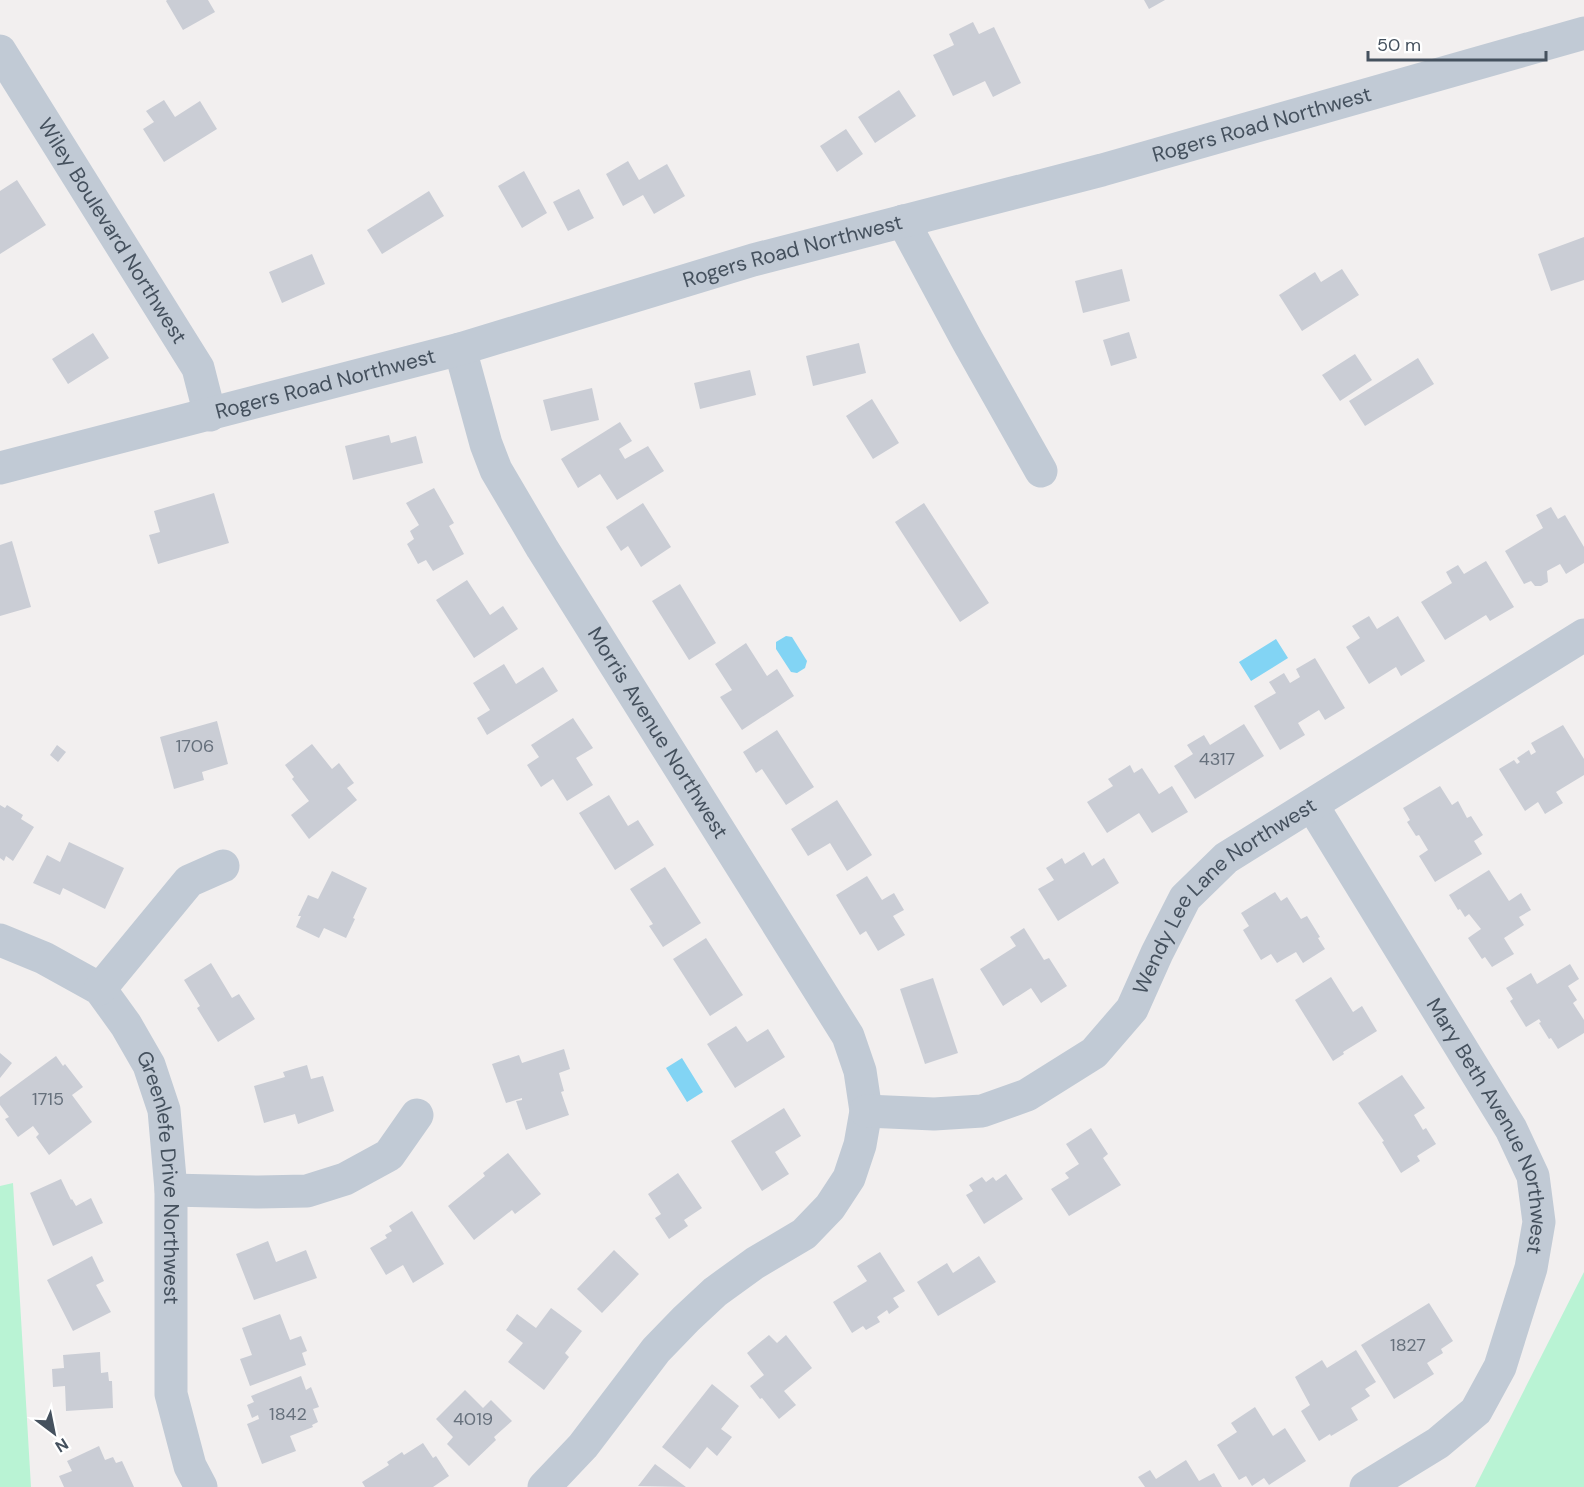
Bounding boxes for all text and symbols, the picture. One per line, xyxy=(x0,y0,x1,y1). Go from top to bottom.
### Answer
scale bar xyxy=(1368,24,1546,62)
text: 50 m xyxy=(1377,33,1421,57)
street label: Rogers Road Northwest xyxy=(1149,80,1375,169)
street label: Wiley Boulevard Northwest xyxy=(31,113,193,349)
street label: Rogers Road Northwest xyxy=(679,208,906,295)
street label: Rogers Road Northwest xyxy=(212,342,438,426)
street label: Morris Avenue Northwest xyxy=(581,622,735,844)
house number: 1706 xyxy=(176,734,214,758)
house number: 4317 xyxy=(1199,747,1235,771)
street label: Wendy Lee Lane Northwest xyxy=(1126,791,1322,999)
street label: Mary Beth Avenue Northwest xyxy=(1420,993,1553,1257)
street label: Greenlefe Drive Northwest xyxy=(130,1046,185,1304)
house number: 1715 xyxy=(32,1087,64,1111)
house number: 1827 xyxy=(1390,1333,1426,1357)
house number: 1842 xyxy=(269,1402,307,1426)
north arrow xyxy=(24,1403,84,1463)
house number: 4019 xyxy=(453,1407,493,1431)
text: N xyxy=(51,1433,72,1457)

